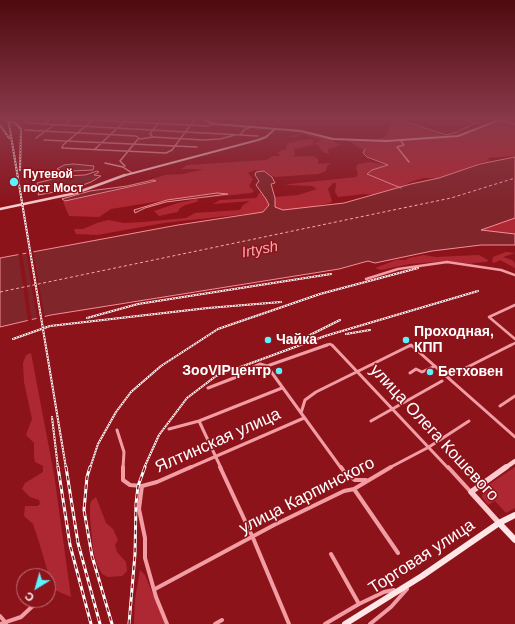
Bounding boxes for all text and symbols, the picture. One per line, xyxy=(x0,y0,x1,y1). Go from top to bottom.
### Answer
place label: Путевой пост Мост xyxy=(23,168,83,196)
marker: Путевой пост Мост xyxy=(8,176,20,188)
water label: Irtysh xyxy=(240,238,280,262)
place label: Проходная, КПП xyxy=(414,324,494,356)
place label: Чайка xyxy=(276,332,317,348)
marker: Чайка xyxy=(263,335,273,345)
marker: Проходная, КПП xyxy=(401,335,411,345)
street label: улица Олега Кошевого xyxy=(365,360,503,506)
place label: ЗооVIPцентр xyxy=(182,363,271,379)
place label: Бетховен xyxy=(438,364,503,380)
marker: ЗооVIPцентр xyxy=(274,366,284,376)
marker: Бетховен xyxy=(425,367,435,377)
street label: Ялтинская улица xyxy=(152,404,284,478)
street label: улица Карпинского xyxy=(236,453,378,539)
street label: Торговая улица xyxy=(365,515,479,599)
north arrow xyxy=(16,568,56,608)
text: С xyxy=(23,590,36,604)

